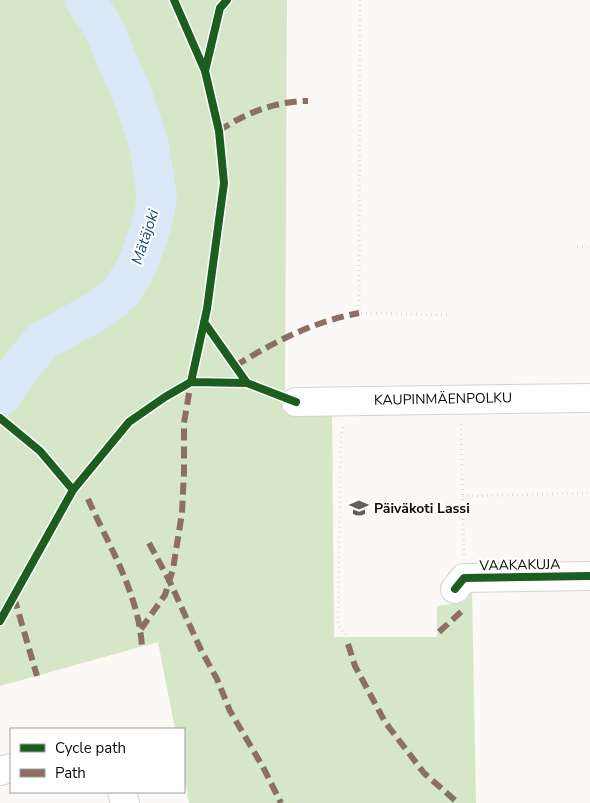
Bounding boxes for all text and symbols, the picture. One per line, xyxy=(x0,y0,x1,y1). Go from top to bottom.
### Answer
water label: Mätäjoki xyxy=(127,206,163,267)
street label: KAUPINMÄENPOLKU xyxy=(374,388,512,410)
school or university icon: Päiväkoti Lassi xyxy=(348,497,370,519)
place label: Päiväkoti Lassi xyxy=(374,499,470,518)
street label: VAAKAKUJA xyxy=(478,555,561,575)
legend xyxy=(10,728,185,793)
text: Cycle path xyxy=(55,738,126,758)
text: Path xyxy=(55,763,86,783)

